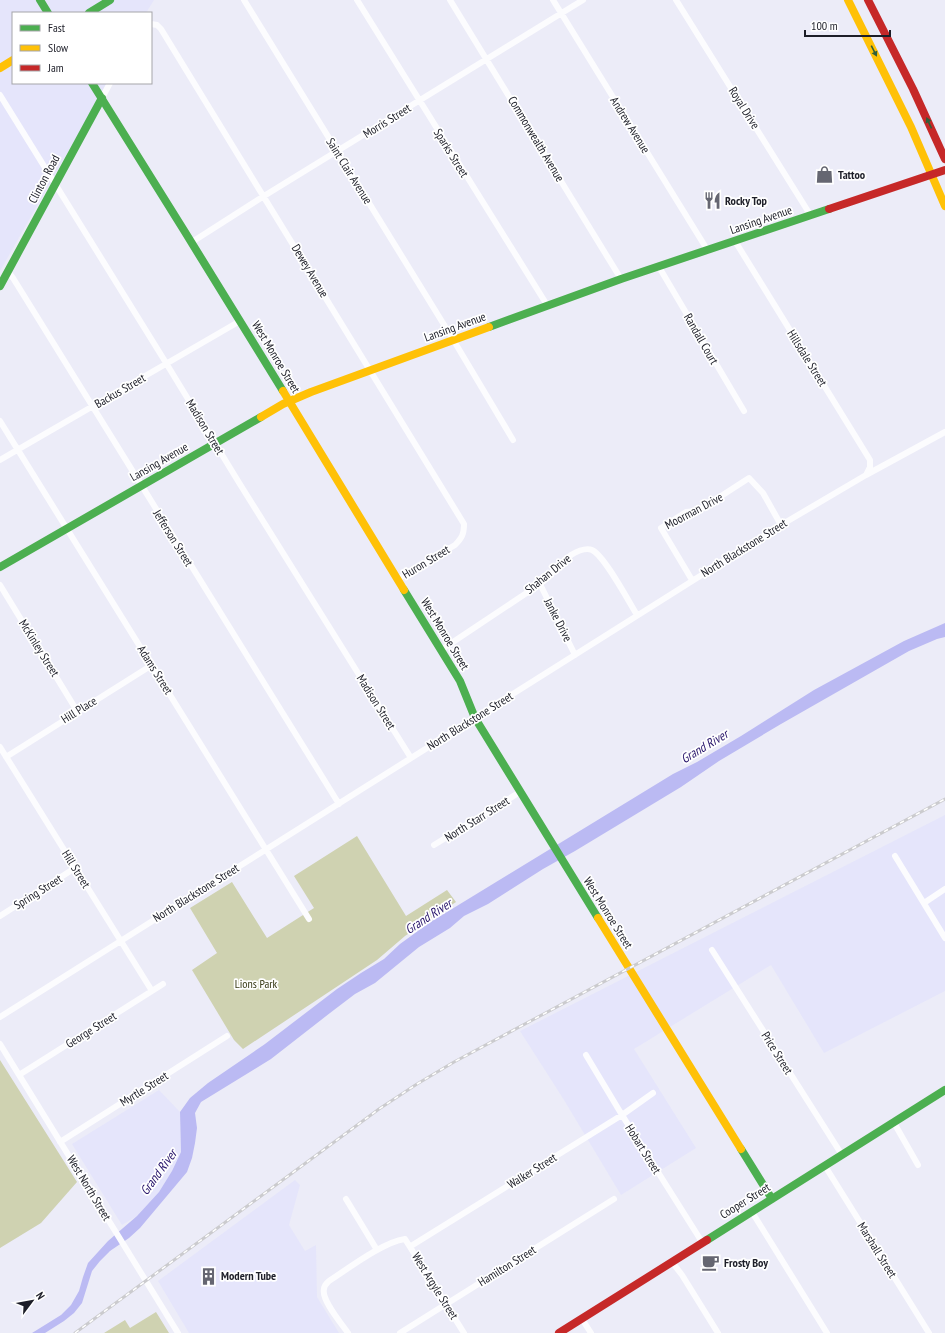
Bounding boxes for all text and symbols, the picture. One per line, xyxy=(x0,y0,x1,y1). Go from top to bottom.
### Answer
legend xyxy=(12,12,152,84)
scale bar xyxy=(805,12,890,38)
text: 100 m xyxy=(811,18,838,33)
text: Fast xyxy=(48,20,66,35)
text: Slow xyxy=(48,40,69,55)
one-way arrow xyxy=(871,45,877,57)
text: Jam xyxy=(47,60,64,75)
street label: Royal Drive xyxy=(726,84,763,132)
street label: Commonwealth Avenue xyxy=(505,93,568,184)
street label: Andrew Avenue xyxy=(607,94,654,156)
street label: Morris Street xyxy=(360,100,414,141)
one-way arrow xyxy=(926,117,932,129)
street label: Sparks Street xyxy=(431,126,473,180)
street label: Saint Clair Avenue xyxy=(323,135,376,207)
street label: Clinton Road xyxy=(25,152,63,206)
shop icon: Tattoo xyxy=(815,165,835,185)
place label: Tattoo xyxy=(838,167,866,182)
restaurant icon: Rocky Top xyxy=(702,191,722,211)
place label: Rocky Top xyxy=(725,193,768,208)
street label: Lansing Avenue xyxy=(728,202,794,237)
street label: Dewey Avenue xyxy=(289,241,332,300)
street label: Lansing Avenue xyxy=(422,308,488,345)
street label: Randall Court xyxy=(681,311,722,368)
street label: West Monroe Street xyxy=(249,318,304,396)
street label: Hillsdale Street xyxy=(784,327,831,389)
street label: Backus Street xyxy=(92,370,148,411)
street label: Madison Street xyxy=(183,396,228,458)
street label: Lansing Avenue xyxy=(127,439,190,484)
street label: Moorman Drive xyxy=(662,489,725,532)
street label: Jefferson Street xyxy=(150,506,197,569)
street label: North Blackstone Street xyxy=(698,515,790,580)
street label: Huron Street xyxy=(399,541,453,582)
street label: Shahan Drive xyxy=(522,550,574,597)
street label: West Monroe Street xyxy=(418,595,473,673)
street label: Janke Drive xyxy=(541,595,576,644)
street label: McKinley Street xyxy=(16,616,63,680)
street label: Adams Street xyxy=(135,642,177,698)
street label: Madison Street xyxy=(354,671,400,733)
street label: North Blackstone Street xyxy=(424,688,516,753)
street label: Hill Place xyxy=(58,693,99,726)
water label: Grand River xyxy=(677,724,733,767)
street label: North Starr Street xyxy=(442,792,512,844)
street label: Hill Street xyxy=(59,847,94,891)
street label: North Blackstone Street xyxy=(150,860,242,925)
street label: Spring Street xyxy=(11,871,65,912)
street label: West Monroe Street xyxy=(580,874,637,952)
water label: Grand River xyxy=(402,894,457,938)
park label: Lions Park xyxy=(235,976,278,991)
street label: George Street xyxy=(63,1008,119,1051)
street label: Price Street xyxy=(759,1029,797,1077)
street label: Myrtle Street xyxy=(117,1067,171,1109)
street label: Hobart Street xyxy=(622,1121,665,1177)
water label: Grand River xyxy=(136,1144,182,1198)
street label: Walker Street xyxy=(504,1149,560,1192)
street label: West North Street xyxy=(64,1152,115,1224)
street label: Cooper Street xyxy=(717,1179,773,1222)
street label: Marshall Street xyxy=(854,1219,901,1281)
street label: Hamilton Street xyxy=(475,1241,539,1289)
street label: West Argyle Street xyxy=(409,1250,462,1323)
cafe icon: Frosty Boy xyxy=(701,1253,721,1273)
place label: Frosty Boy xyxy=(724,1255,768,1270)
building icon: Modern Tube xyxy=(198,1266,218,1286)
place label: Modern Tube xyxy=(221,1268,276,1283)
north arrow xyxy=(12,1281,52,1321)
text: N xyxy=(33,1289,48,1302)

